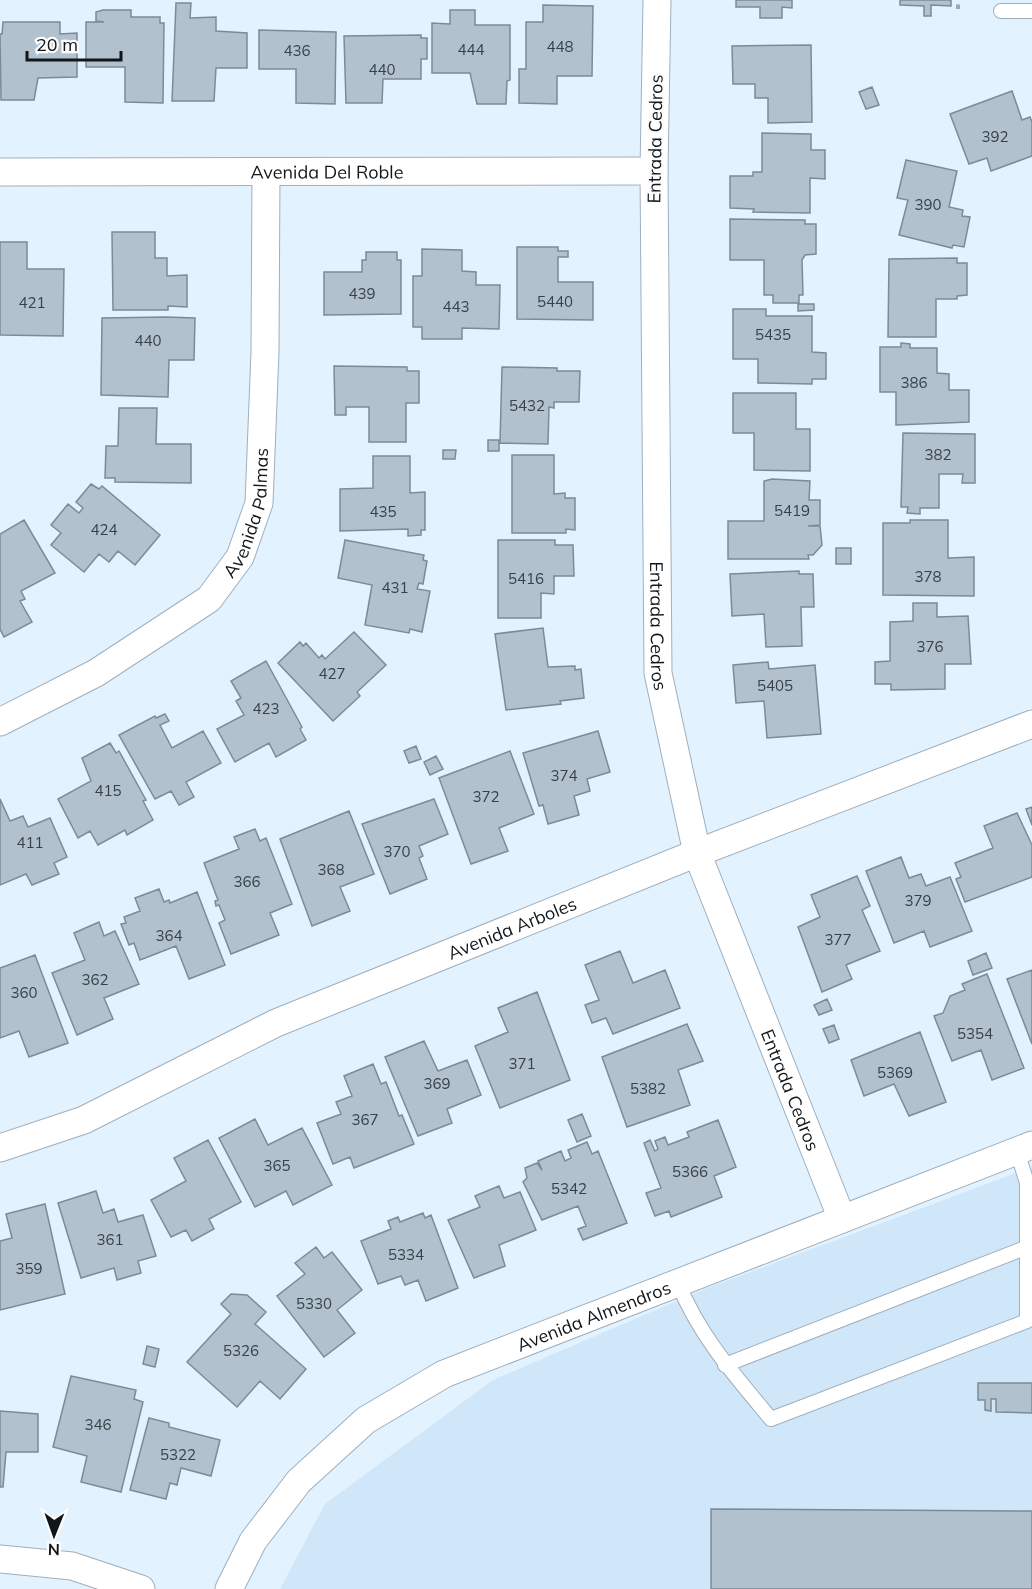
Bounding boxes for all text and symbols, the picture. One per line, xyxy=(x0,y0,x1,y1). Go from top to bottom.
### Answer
scale bar xyxy=(27,24,122,62)
text: 20 m xyxy=(36,33,78,56)
house number: 448 xyxy=(546,37,574,56)
house number: 444 xyxy=(457,40,485,59)
house number: 436 xyxy=(283,41,311,60)
house number: 440 xyxy=(368,60,396,79)
street label: Entrada Cedros xyxy=(642,74,668,204)
house number: 392 xyxy=(981,127,1009,146)
street label: Avenida Del Roble xyxy=(251,160,403,183)
house number: 390 xyxy=(914,195,942,214)
house number: 439 xyxy=(348,284,376,303)
house number: 5440 xyxy=(537,292,573,311)
house number: 421 xyxy=(18,293,46,312)
house number: 443 xyxy=(442,297,470,316)
house number: 5435 xyxy=(755,325,791,344)
house number: 440 xyxy=(134,331,162,350)
house number: 386 xyxy=(900,373,928,392)
house number: 5432 xyxy=(509,396,545,415)
house number: 382 xyxy=(924,445,952,464)
street label: Avenida Palmas xyxy=(217,447,273,582)
house number: 5419 xyxy=(774,501,810,520)
house number: 435 xyxy=(369,502,397,521)
house number: 424 xyxy=(90,520,118,539)
street label: Entrada Cedros xyxy=(646,561,673,693)
house number: 378 xyxy=(914,567,942,586)
house number: 5416 xyxy=(508,569,544,588)
house number: 431 xyxy=(381,578,409,597)
house number: 376 xyxy=(916,637,944,656)
house number: 427 xyxy=(318,664,346,683)
house number: 5405 xyxy=(757,676,793,695)
house number: 423 xyxy=(252,699,280,718)
house number: 374 xyxy=(550,766,578,785)
house number: 415 xyxy=(94,781,122,800)
house number: 372 xyxy=(472,787,500,806)
house number: 411 xyxy=(16,833,44,852)
house number: 370 xyxy=(383,842,411,861)
house number: 368 xyxy=(317,860,345,879)
house number: 366 xyxy=(233,872,261,891)
street label: Avenida Arboles xyxy=(444,891,580,964)
house number: 379 xyxy=(904,891,932,910)
house number: 364 xyxy=(155,926,183,945)
house number: 377 xyxy=(824,930,852,949)
house number: 362 xyxy=(81,970,109,989)
house number: 360 xyxy=(10,983,38,1002)
house number: 5354 xyxy=(957,1024,993,1043)
street label: Entrada Cedros xyxy=(756,1026,825,1154)
house number: 371 xyxy=(508,1054,536,1073)
house number: 5369 xyxy=(877,1063,913,1082)
house number: 369 xyxy=(423,1074,451,1093)
house number: 5382 xyxy=(630,1079,666,1098)
house number: 367 xyxy=(351,1110,379,1129)
house number: 365 xyxy=(263,1156,291,1175)
house number: 5366 xyxy=(672,1162,708,1181)
house number: 5342 xyxy=(551,1179,587,1198)
house number: 361 xyxy=(96,1230,124,1249)
house number: 5334 xyxy=(388,1245,424,1264)
house number: 359 xyxy=(15,1259,43,1278)
street label: Avenida Almendros xyxy=(513,1275,674,1356)
house number: 5330 xyxy=(296,1294,332,1313)
house number: 5326 xyxy=(223,1341,259,1360)
house number: 346 xyxy=(84,1415,112,1434)
house number: 5322 xyxy=(160,1445,196,1464)
north arrow xyxy=(24,1505,84,1565)
text: N xyxy=(48,1540,60,1560)

